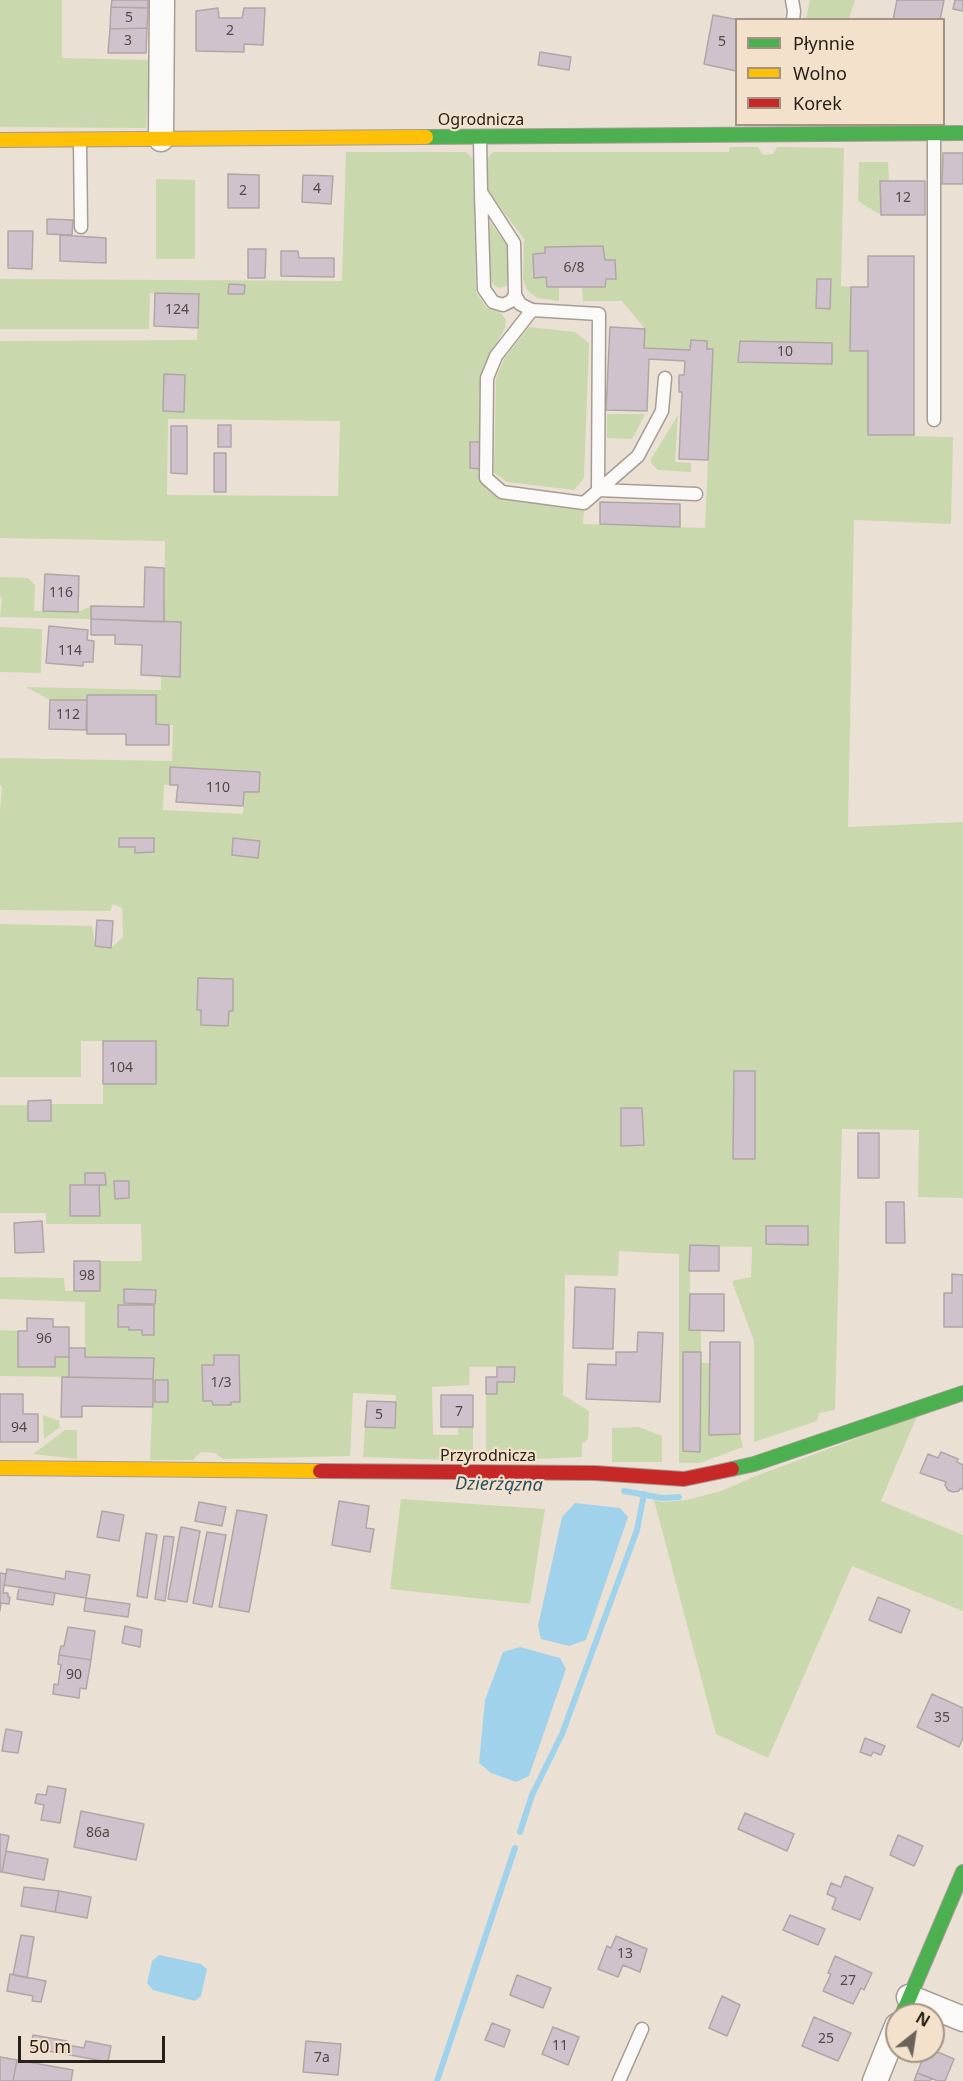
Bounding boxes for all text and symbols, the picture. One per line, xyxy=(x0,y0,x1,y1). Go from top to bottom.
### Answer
house number: 5 xyxy=(125,10,133,26)
legend xyxy=(735,18,945,126)
house number: 2 xyxy=(226,23,234,39)
text: Płynnie xyxy=(793,31,855,55)
house number: 3 xyxy=(124,33,132,49)
house number: 5 xyxy=(718,34,726,50)
text: Wolno xyxy=(793,61,847,85)
text: Korek xyxy=(793,91,842,115)
street label: Ogrodnicza xyxy=(438,110,524,130)
house number: 4 xyxy=(313,181,321,197)
house number: 2 xyxy=(239,183,247,199)
house number: 12 xyxy=(895,190,911,206)
house number: 6/8 xyxy=(563,260,585,276)
house number: 124 xyxy=(165,302,189,318)
house number: 10 xyxy=(777,344,793,360)
house number: 116 xyxy=(49,585,73,601)
house number: 114 xyxy=(58,643,82,659)
house number: 112 xyxy=(56,707,80,723)
house number: 110 xyxy=(206,780,230,796)
house number: 104 xyxy=(109,1060,133,1076)
house number: 98 xyxy=(79,1268,95,1284)
house number: 96 xyxy=(36,1331,52,1347)
house number: 1/3 xyxy=(210,1375,232,1391)
house number: 7 xyxy=(455,1404,463,1420)
house number: 5 xyxy=(375,1407,383,1423)
house number: 94 xyxy=(11,1420,27,1436)
street label: Przyrodnicza xyxy=(440,1446,536,1466)
water label: Dzierżązna xyxy=(455,1473,543,1497)
house number: 90 xyxy=(66,1667,82,1683)
house number: 35 xyxy=(934,1710,950,1726)
house number: 86a xyxy=(86,1825,110,1841)
house number: 13 xyxy=(617,1946,633,1962)
house number: 27 xyxy=(840,1973,856,1989)
north arrow xyxy=(885,2003,945,2063)
text: N xyxy=(912,2006,934,2032)
scale bar xyxy=(21,2024,168,2062)
house number: 25 xyxy=(818,2031,834,2047)
text: 50 m xyxy=(29,2034,71,2058)
house number: 11 xyxy=(552,2038,568,2054)
house number: 7a xyxy=(314,2050,330,2066)

